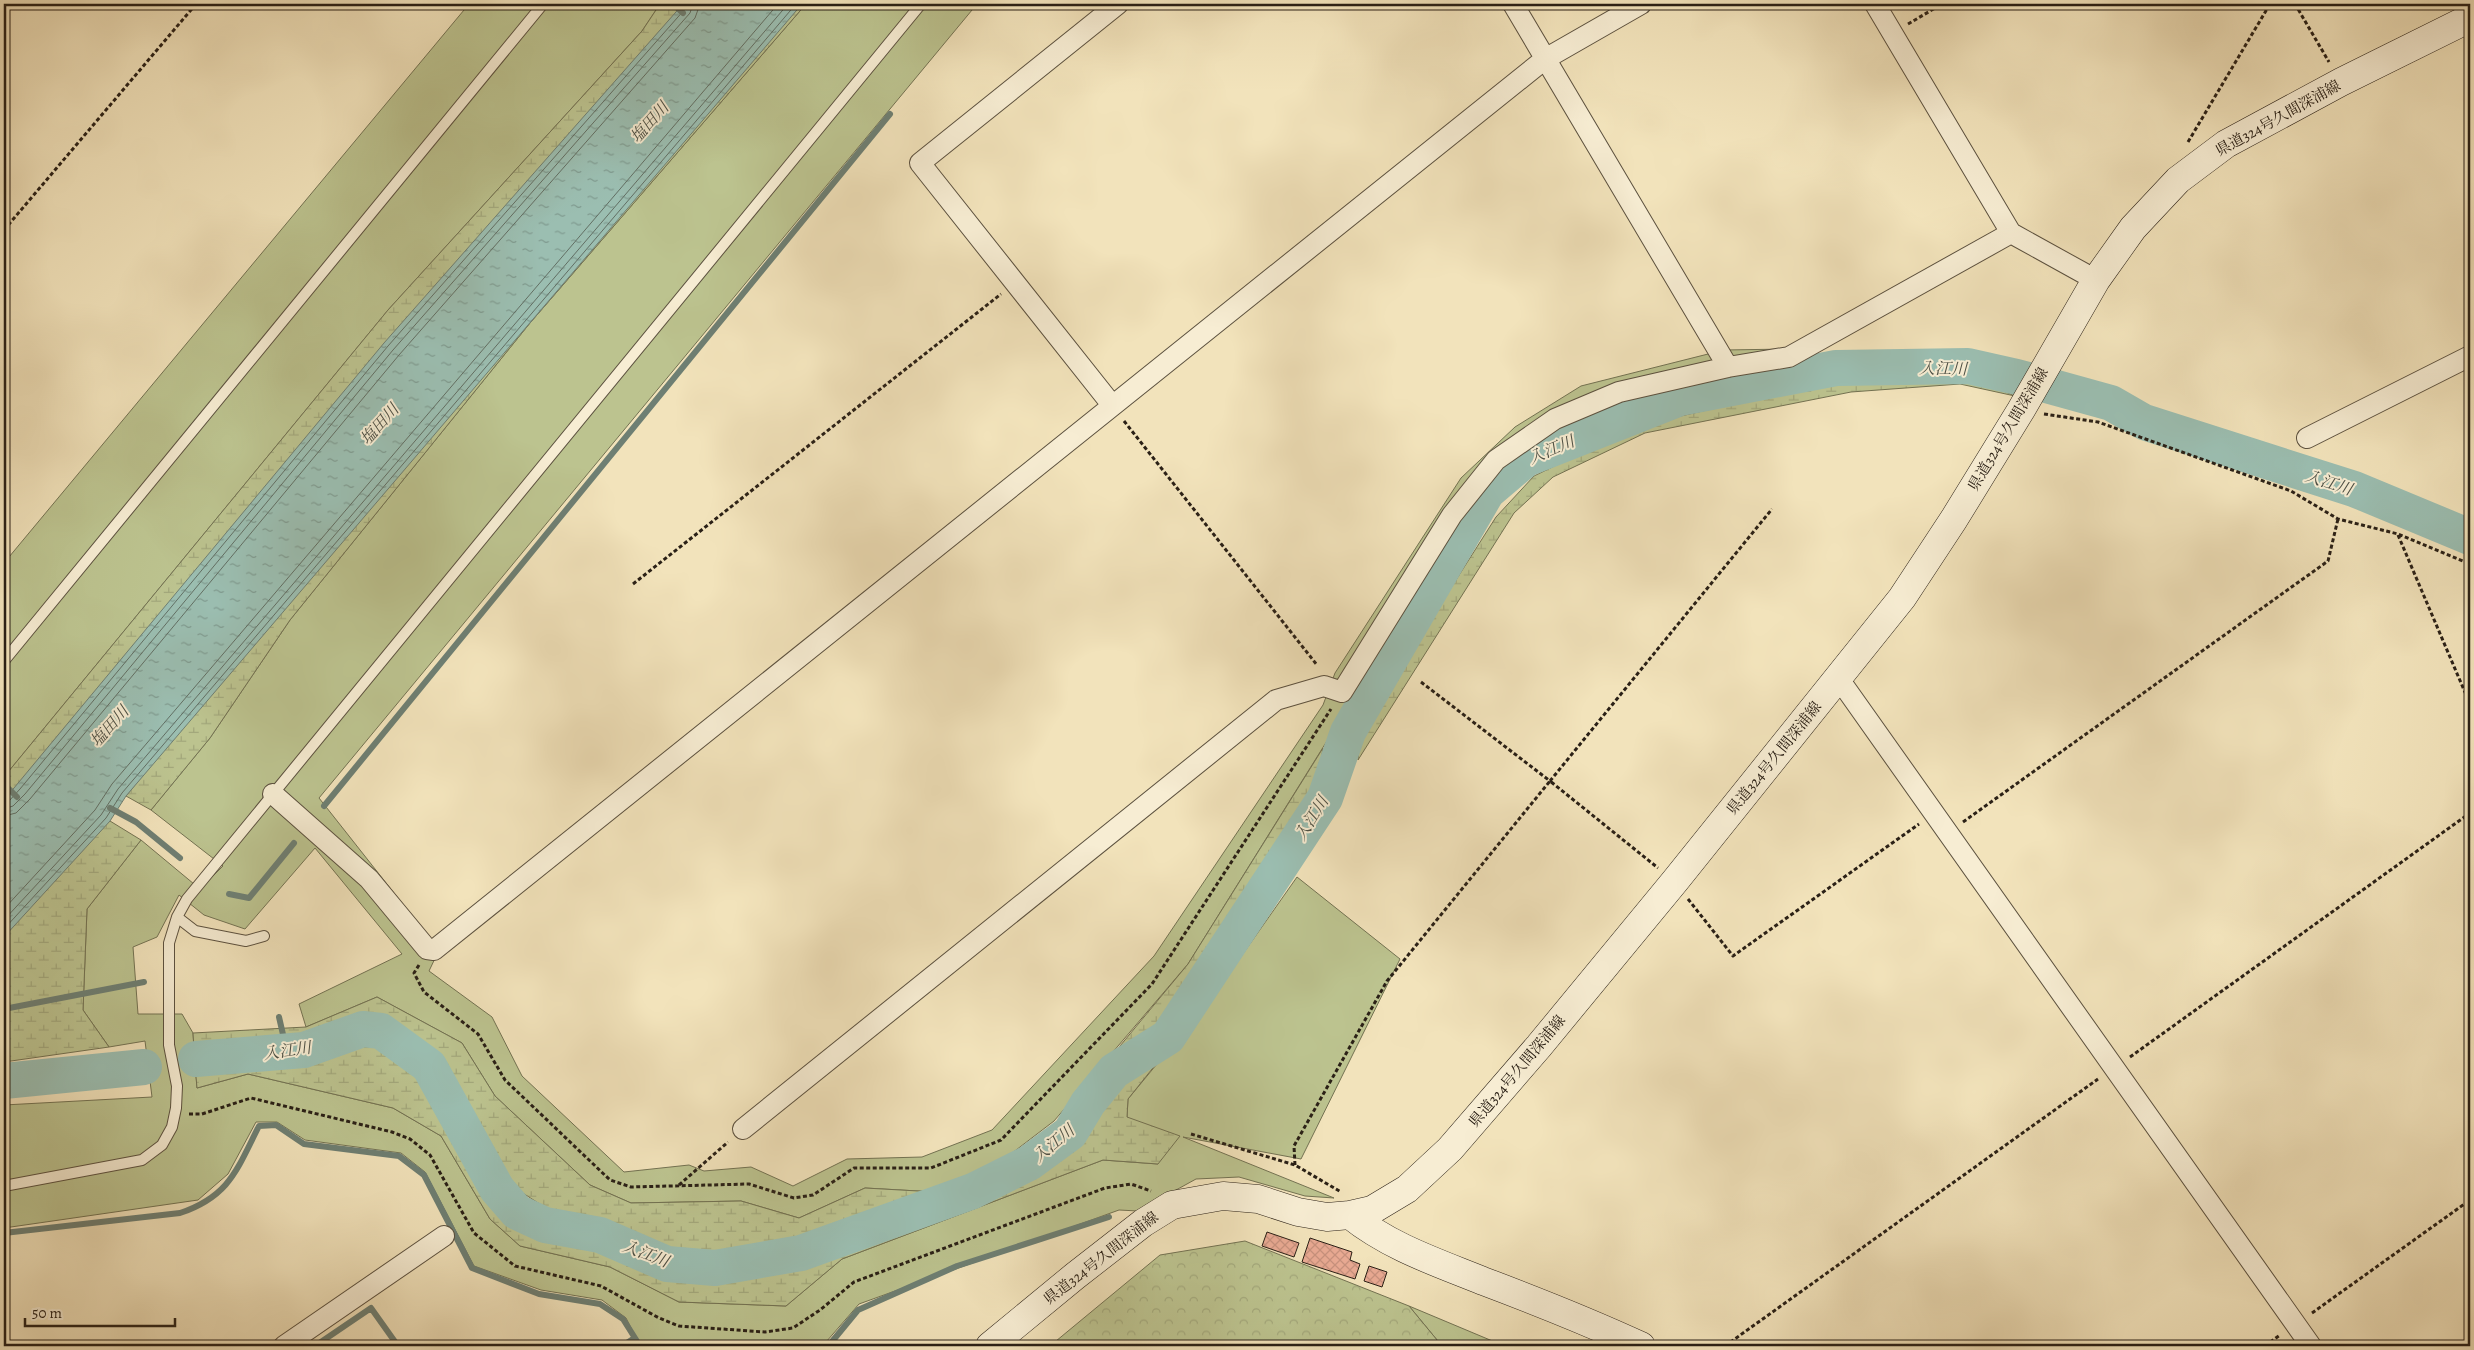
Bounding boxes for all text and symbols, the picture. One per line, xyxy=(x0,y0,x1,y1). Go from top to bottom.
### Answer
street label: 県道324号久間深浦線 xyxy=(2212,75,2344,161)
water label: 塩田川 xyxy=(626,96,675,148)
water label: 入江川 xyxy=(1919,358,1969,380)
street label: 県道324号久間深浦線 xyxy=(1963,364,2053,494)
water label: 塩田川 xyxy=(356,398,405,450)
water label: 入江川 xyxy=(1525,430,1580,469)
water label: 入江川 xyxy=(2302,465,2357,501)
street label: 県道324号久間深浦線 xyxy=(1722,697,1826,819)
water label: 塩田川 xyxy=(86,700,135,752)
water label: 入江川 xyxy=(1290,791,1335,845)
street label: 県道324号久間深浦線 xyxy=(1464,1011,1570,1131)
water label: 入江川 xyxy=(262,1036,314,1065)
water label: 入江川 xyxy=(1028,1119,1081,1168)
street label: 県道324号久間深浦線 xyxy=(1040,1207,1162,1309)
water label: 入江川 xyxy=(619,1235,674,1274)
scale bar xyxy=(25,1295,175,1327)
text: 50 m xyxy=(32,1303,62,1323)

